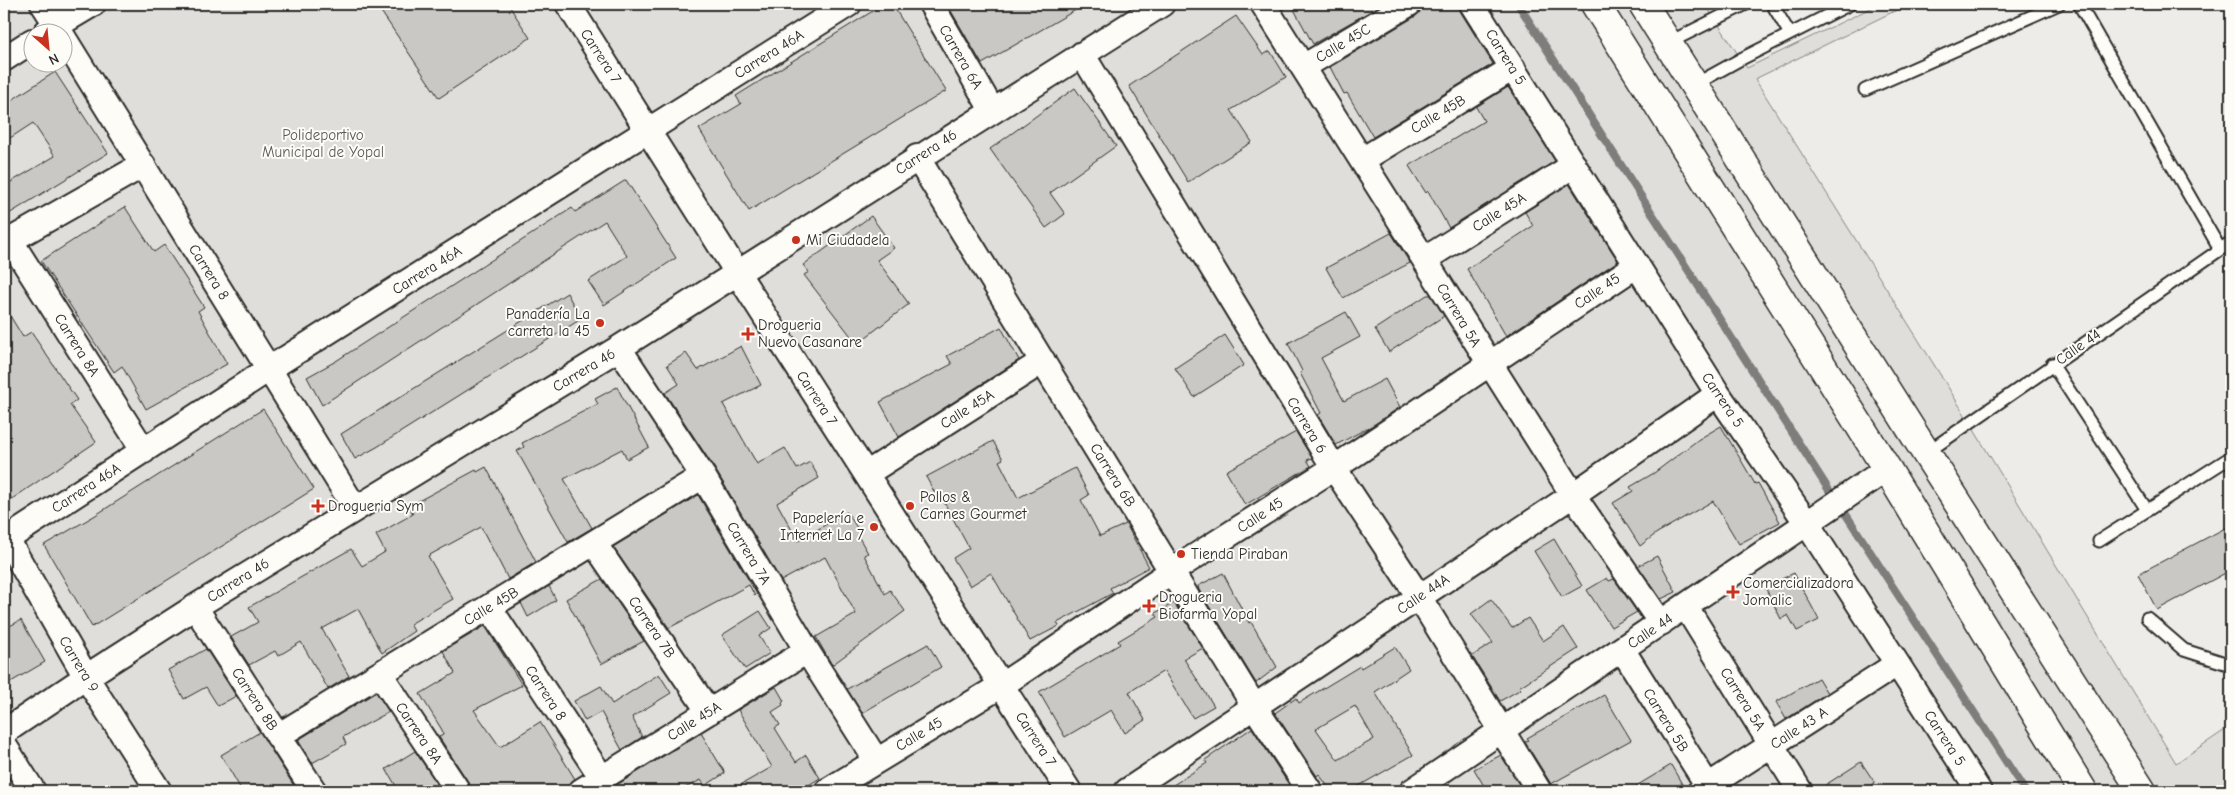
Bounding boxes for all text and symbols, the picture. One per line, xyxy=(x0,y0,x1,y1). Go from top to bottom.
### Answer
street label: Calle 45C xyxy=(1312,20,1374,66)
north arrow xyxy=(22,22,72,72)
street label: Carrera 6A xyxy=(935,22,987,93)
street label: Carrera 7 xyxy=(577,25,625,87)
street label: Carrera 46A xyxy=(731,25,807,82)
street label: Carrera 5 xyxy=(1482,26,1530,88)
text: N xyxy=(46,49,62,69)
street label: Calle 45B xyxy=(1407,91,1469,137)
street label: Carrera 46 xyxy=(892,125,960,179)
park label: Polideportivo Municipal de Yopal xyxy=(262,126,384,161)
street label: Calle 45A xyxy=(1469,188,1530,236)
place label: Mi Ciudadela xyxy=(806,231,889,249)
marker: Mi Ciudadela xyxy=(790,234,802,246)
street label: Carrera 8 xyxy=(185,241,233,303)
street label: Carrera 46A xyxy=(389,241,465,298)
street label: Calle 45 xyxy=(1571,269,1623,313)
street label: Carrera 5A xyxy=(1433,280,1485,350)
place label: Panadería La carreta la 45 xyxy=(506,305,590,340)
street label: Carrera 8A xyxy=(51,310,104,380)
place label: Drogueria Nuevo Casanare xyxy=(758,316,863,351)
marker: Panadería La carreta la 45 xyxy=(594,317,606,329)
street label: Calle 44 xyxy=(2052,325,2104,369)
marker: Drogueria Nuevo Casanare xyxy=(742,328,754,340)
street label: Carrera 46 xyxy=(549,344,619,396)
street label: Carrera 7 xyxy=(793,367,841,429)
street label: Carrera 5 xyxy=(1698,369,1748,431)
street label: Calle 45A xyxy=(937,385,998,433)
street label: Carrera 6 xyxy=(1283,394,1331,456)
street label: Carrera 6B xyxy=(1086,440,1140,510)
street label: Carrera 46A xyxy=(48,459,124,517)
place label: Pollos & Carnes Gourmet xyxy=(920,488,1027,523)
street label: Calle 45 xyxy=(1234,493,1286,537)
place label: Drogueria Sym xyxy=(328,497,424,515)
marker: Drogueria Sym xyxy=(312,500,324,512)
marker: Pollos & Carnes Gourmet xyxy=(904,500,916,512)
place label: Papelería e Internet La 7 xyxy=(780,509,864,544)
street label: Carrera 7A xyxy=(723,518,775,588)
marker: Papelería e Internet La 7 xyxy=(868,521,880,533)
place label: Tienda Piraban xyxy=(1191,545,1288,563)
marker: Tienda Piraban xyxy=(1175,548,1187,560)
street label: Carrera 46 xyxy=(204,554,272,606)
street label: Calle 44A xyxy=(1393,570,1453,618)
place label: Comercializadora Jomalic xyxy=(1743,574,1854,609)
street label: Calle 45B xyxy=(460,583,522,629)
marker: Comercializadora Jomalic xyxy=(1727,586,1739,598)
place label: Drogueria Biofarma Yopal xyxy=(1159,588,1257,623)
street label: Carrera 7B xyxy=(625,593,679,661)
marker: Drogueria Biofarma Yopal xyxy=(1143,600,1155,612)
street label: Calle 44 xyxy=(1624,609,1676,653)
street label: Carrera 9 xyxy=(55,633,103,695)
street label: Carrera 8 xyxy=(522,662,570,724)
street label: Carrera 8B xyxy=(228,664,282,734)
street label: Carrera 5A xyxy=(1716,664,1770,734)
street label: Carrera 5B xyxy=(1639,685,1693,755)
street label: Calle 45A xyxy=(664,697,725,745)
street label: Carrera 8A xyxy=(392,699,446,768)
street label: Calle 43 A xyxy=(1767,703,1831,753)
street label: Carrera 5 xyxy=(1920,707,1970,769)
street label: Carrera 7 xyxy=(1012,708,1060,770)
street label: Calle 45 xyxy=(892,713,946,755)

